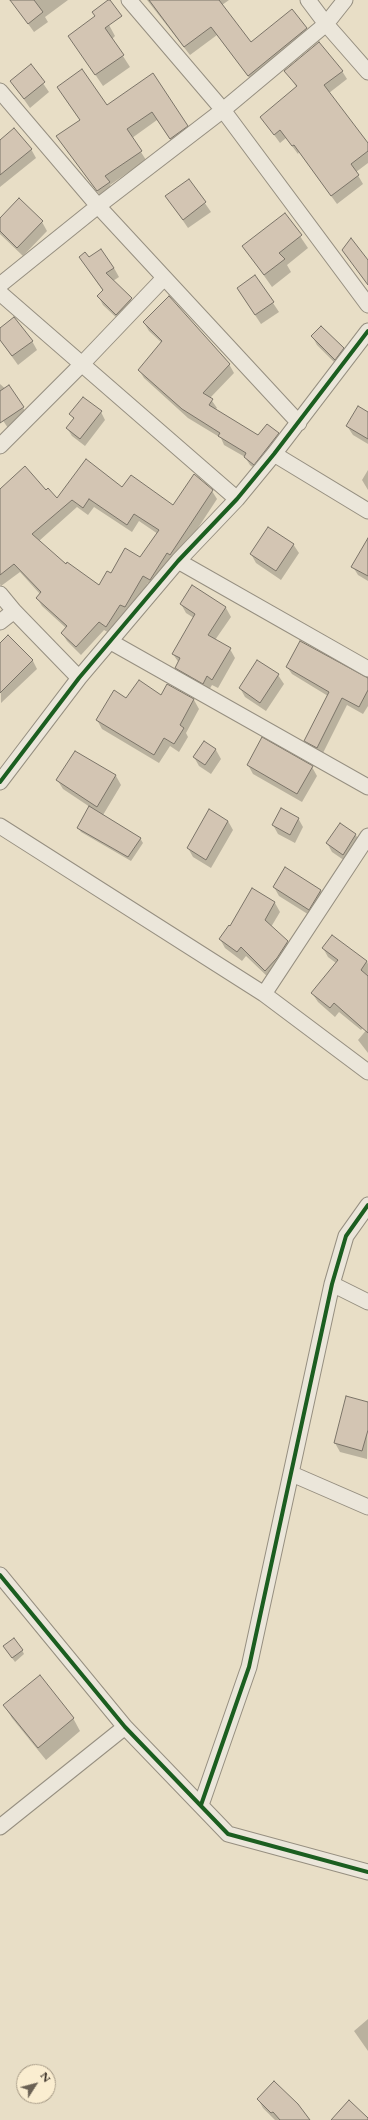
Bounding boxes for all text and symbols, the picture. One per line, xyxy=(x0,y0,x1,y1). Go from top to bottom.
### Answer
north arrow xyxy=(16,2064,56,2104)
text: N xyxy=(36,2069,54,2086)

